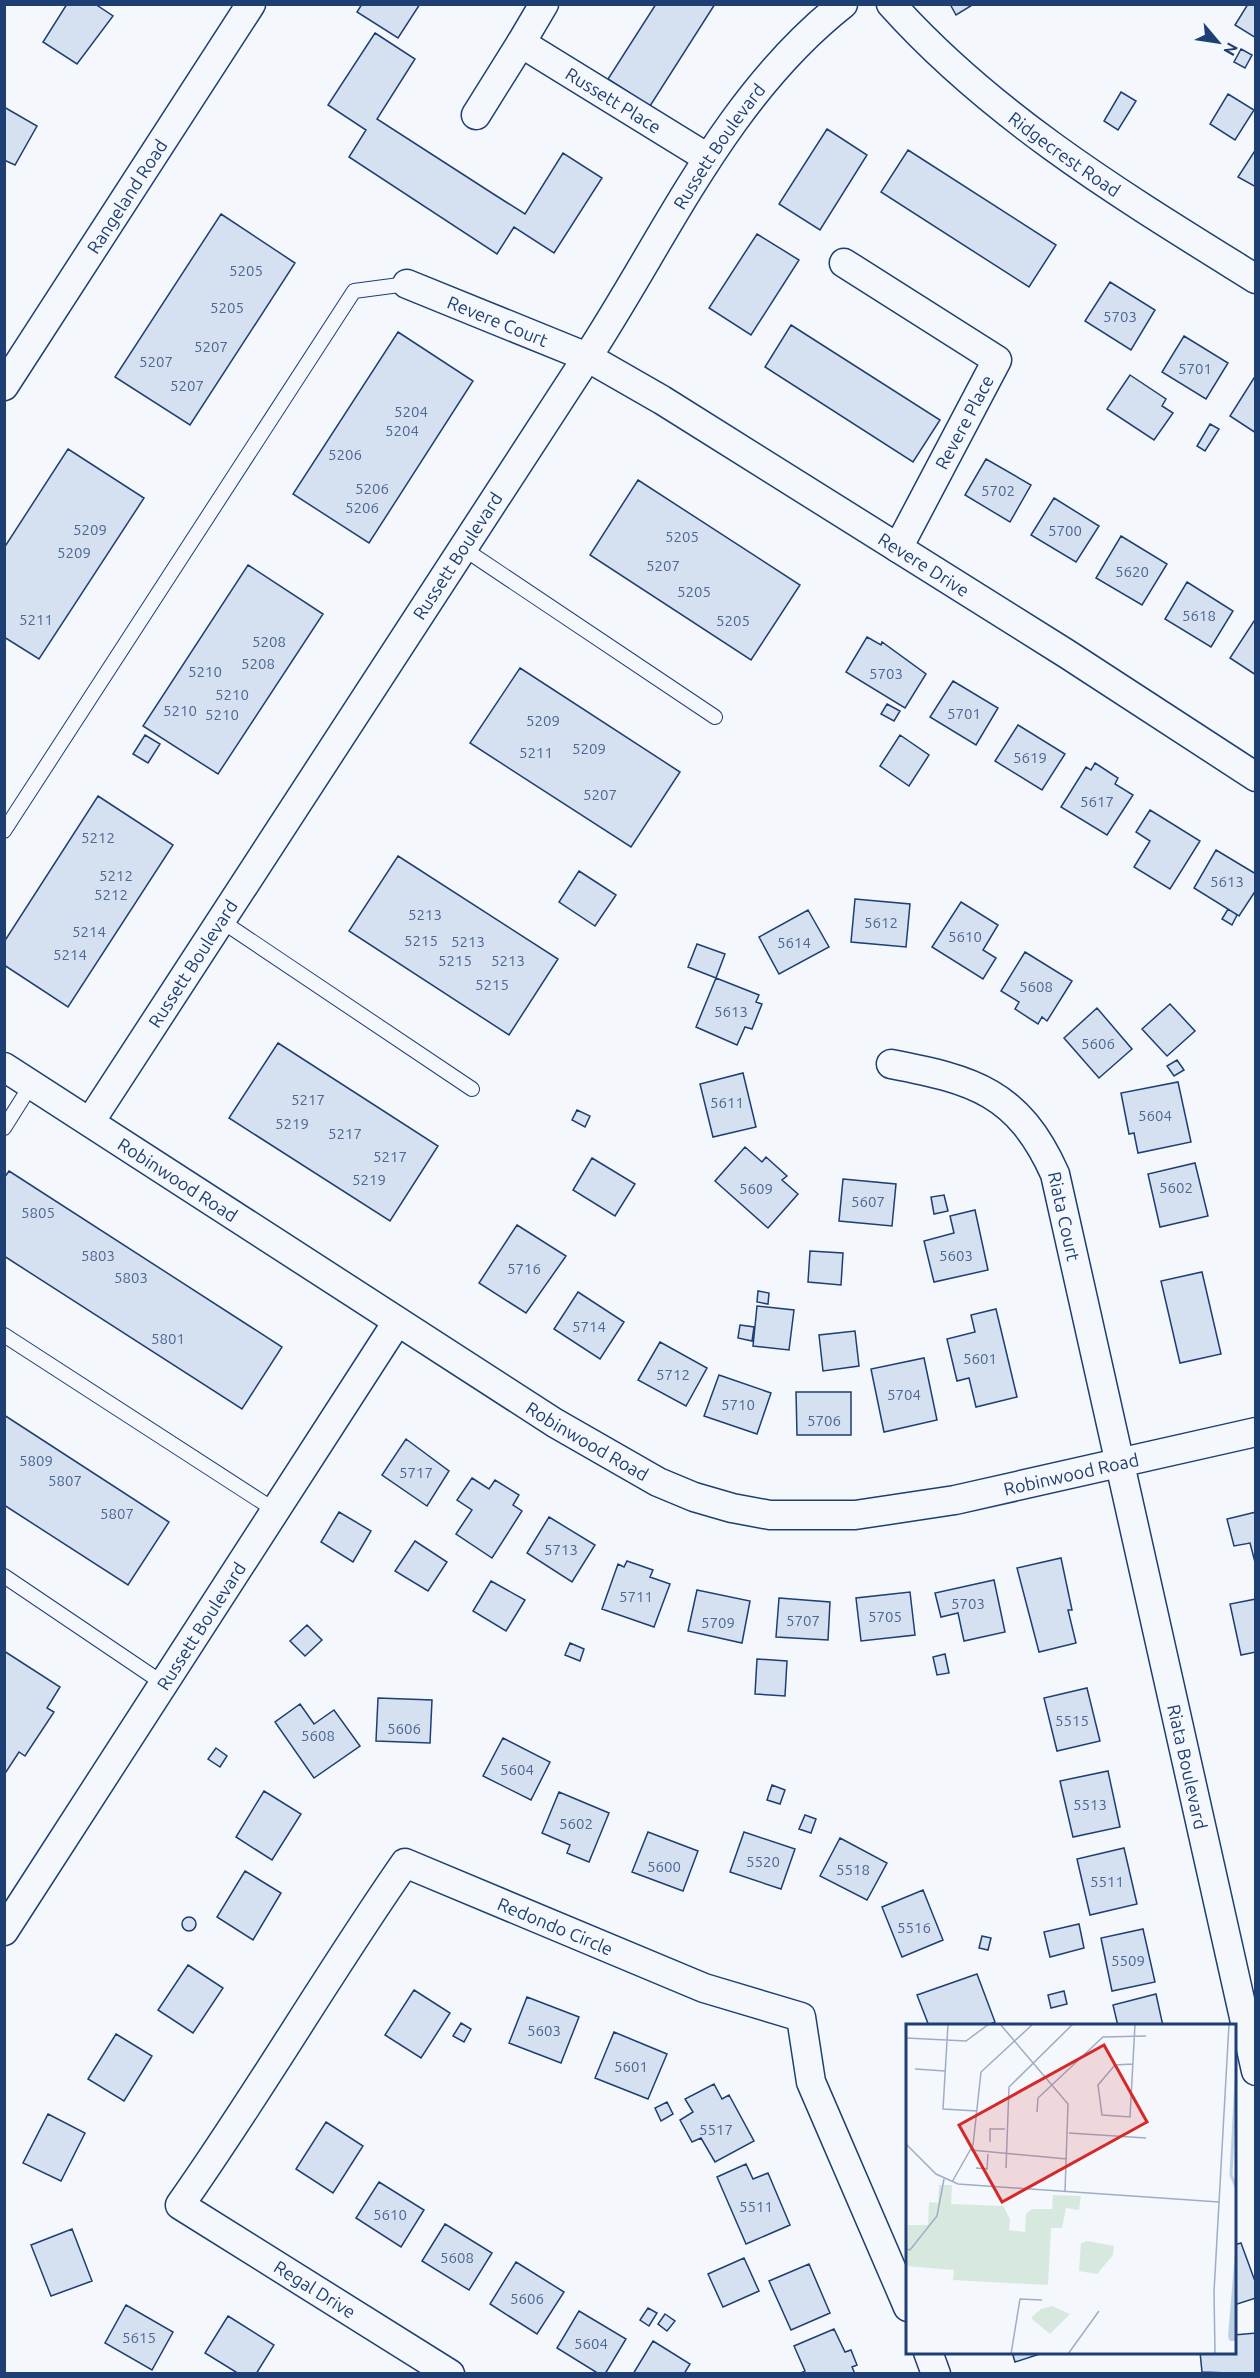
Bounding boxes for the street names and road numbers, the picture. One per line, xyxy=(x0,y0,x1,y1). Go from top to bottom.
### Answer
street label: Russett Place xyxy=(562,63,665,137)
street label: Russett Boulevard xyxy=(669,79,769,213)
street label: Ridgecrest Road xyxy=(1005,107,1124,200)
street label: Rangeland Road xyxy=(83,136,171,257)
street label: Revere Court xyxy=(445,292,551,350)
street label: Revere Place xyxy=(931,372,997,472)
street label: Russett Boulevard xyxy=(408,488,506,623)
street label: Revere Drive xyxy=(875,528,973,600)
street label: Russett Boulevard xyxy=(144,896,241,1031)
street label: Robinwood Road xyxy=(114,1133,241,1225)
street label: Riata Court xyxy=(1045,1170,1084,1263)
street label: Robinwood Road xyxy=(523,1397,652,1484)
street label: Robinwood Road xyxy=(1002,1449,1141,1499)
street label: Russett Boulevard xyxy=(152,1559,249,1693)
street label: Riata Boulevard xyxy=(1164,1702,1212,1831)
street label: Redondo Circle xyxy=(495,1893,616,1959)
street label: Regal Drive xyxy=(271,2256,359,2322)

